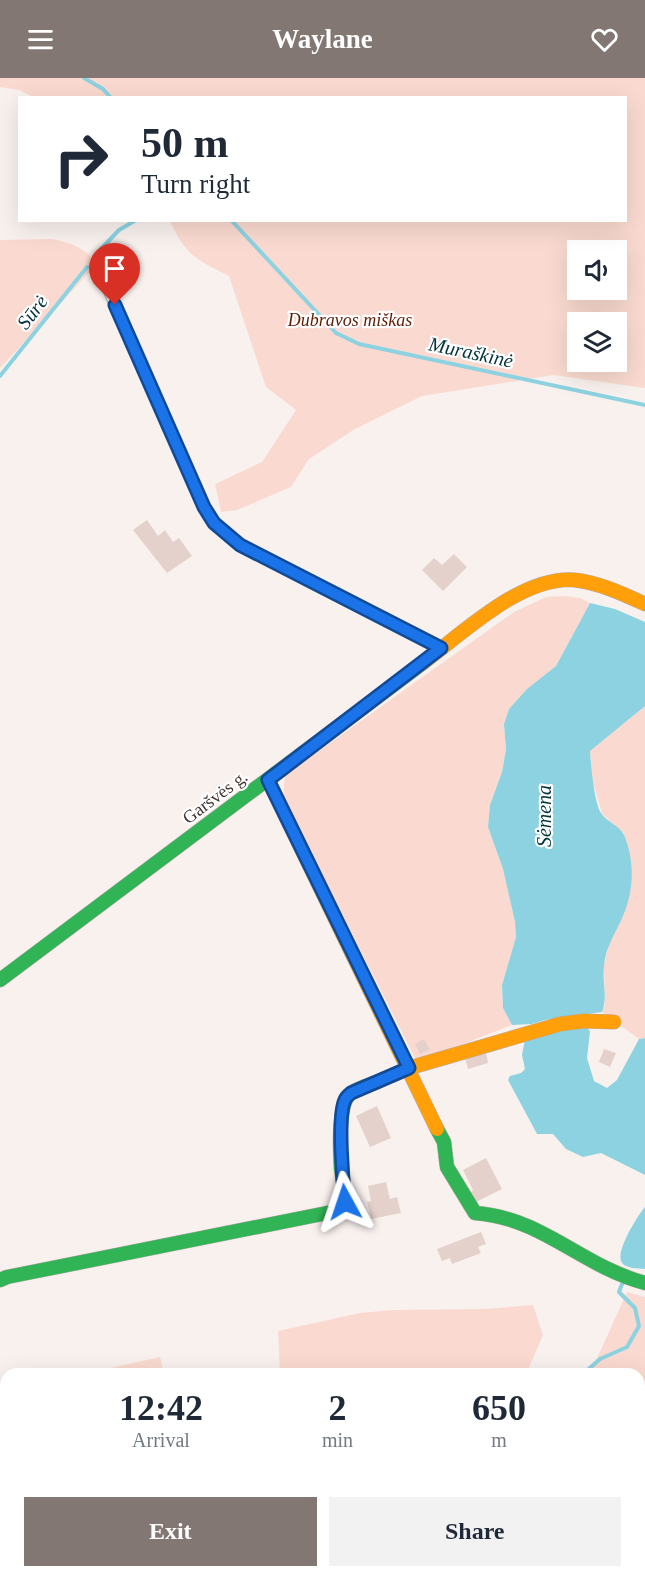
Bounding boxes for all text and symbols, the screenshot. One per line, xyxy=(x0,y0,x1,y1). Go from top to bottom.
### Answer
icon: menu xyxy=(24,23,57,56)
icon: heart xyxy=(588,23,621,56)
text: Waylane xyxy=(272,24,373,54)
icon: right xyxy=(42,120,120,198)
text: 50 m xyxy=(141,120,229,166)
text: Turn right xyxy=(141,169,250,199)
map controls xyxy=(567,240,627,372)
button: sound xyxy=(567,240,627,300)
pin xyxy=(89,243,140,305)
icon: arrive xyxy=(98,252,131,285)
water label: Sūrė xyxy=(12,291,52,333)
park label: Dubravos miškas xyxy=(287,310,412,330)
button: layers xyxy=(567,312,627,372)
water label: Muraškinė xyxy=(426,332,515,372)
street label: Garšvės g. xyxy=(179,766,251,828)
water label: Sėmena xyxy=(533,785,555,847)
position arrow xyxy=(313,1170,377,1234)
text: 12:42 xyxy=(119,1388,203,1428)
text: 2 xyxy=(329,1388,347,1428)
text: 650 xyxy=(472,1388,526,1428)
text: Arrival xyxy=(132,1429,190,1451)
text: min xyxy=(322,1429,353,1451)
text: m xyxy=(491,1429,507,1451)
button: Exit xyxy=(24,1497,317,1566)
button: Share xyxy=(329,1497,621,1566)

